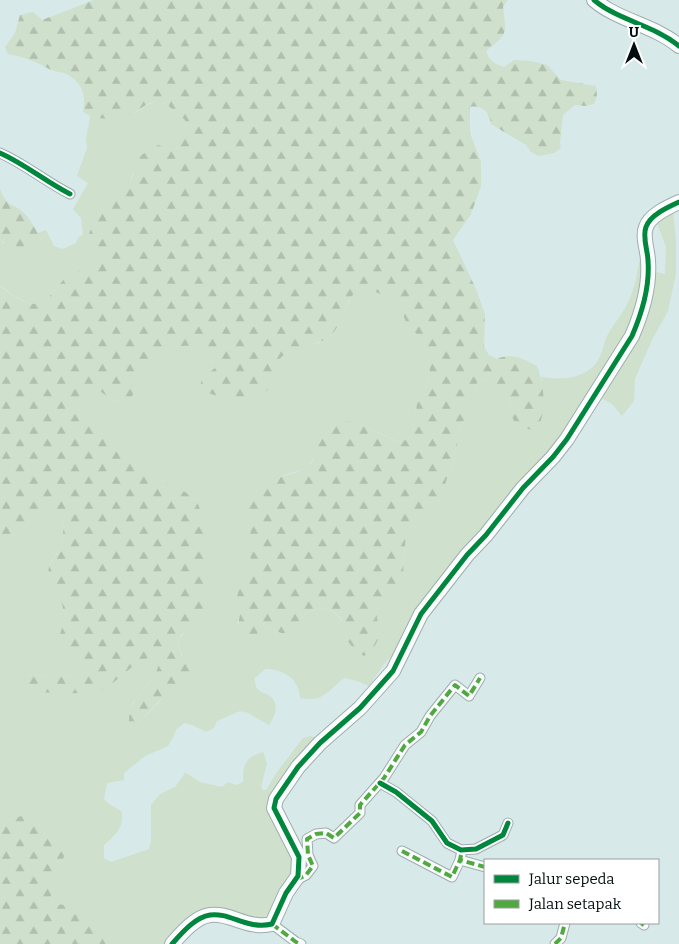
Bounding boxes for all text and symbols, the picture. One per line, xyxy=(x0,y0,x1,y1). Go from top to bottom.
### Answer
north arrow xyxy=(609,20,659,70)
text: U xyxy=(629,24,640,41)
legend xyxy=(484,859,659,924)
text: Jalur sepeda xyxy=(528,870,615,888)
text: Jalan setapak xyxy=(528,895,622,913)

